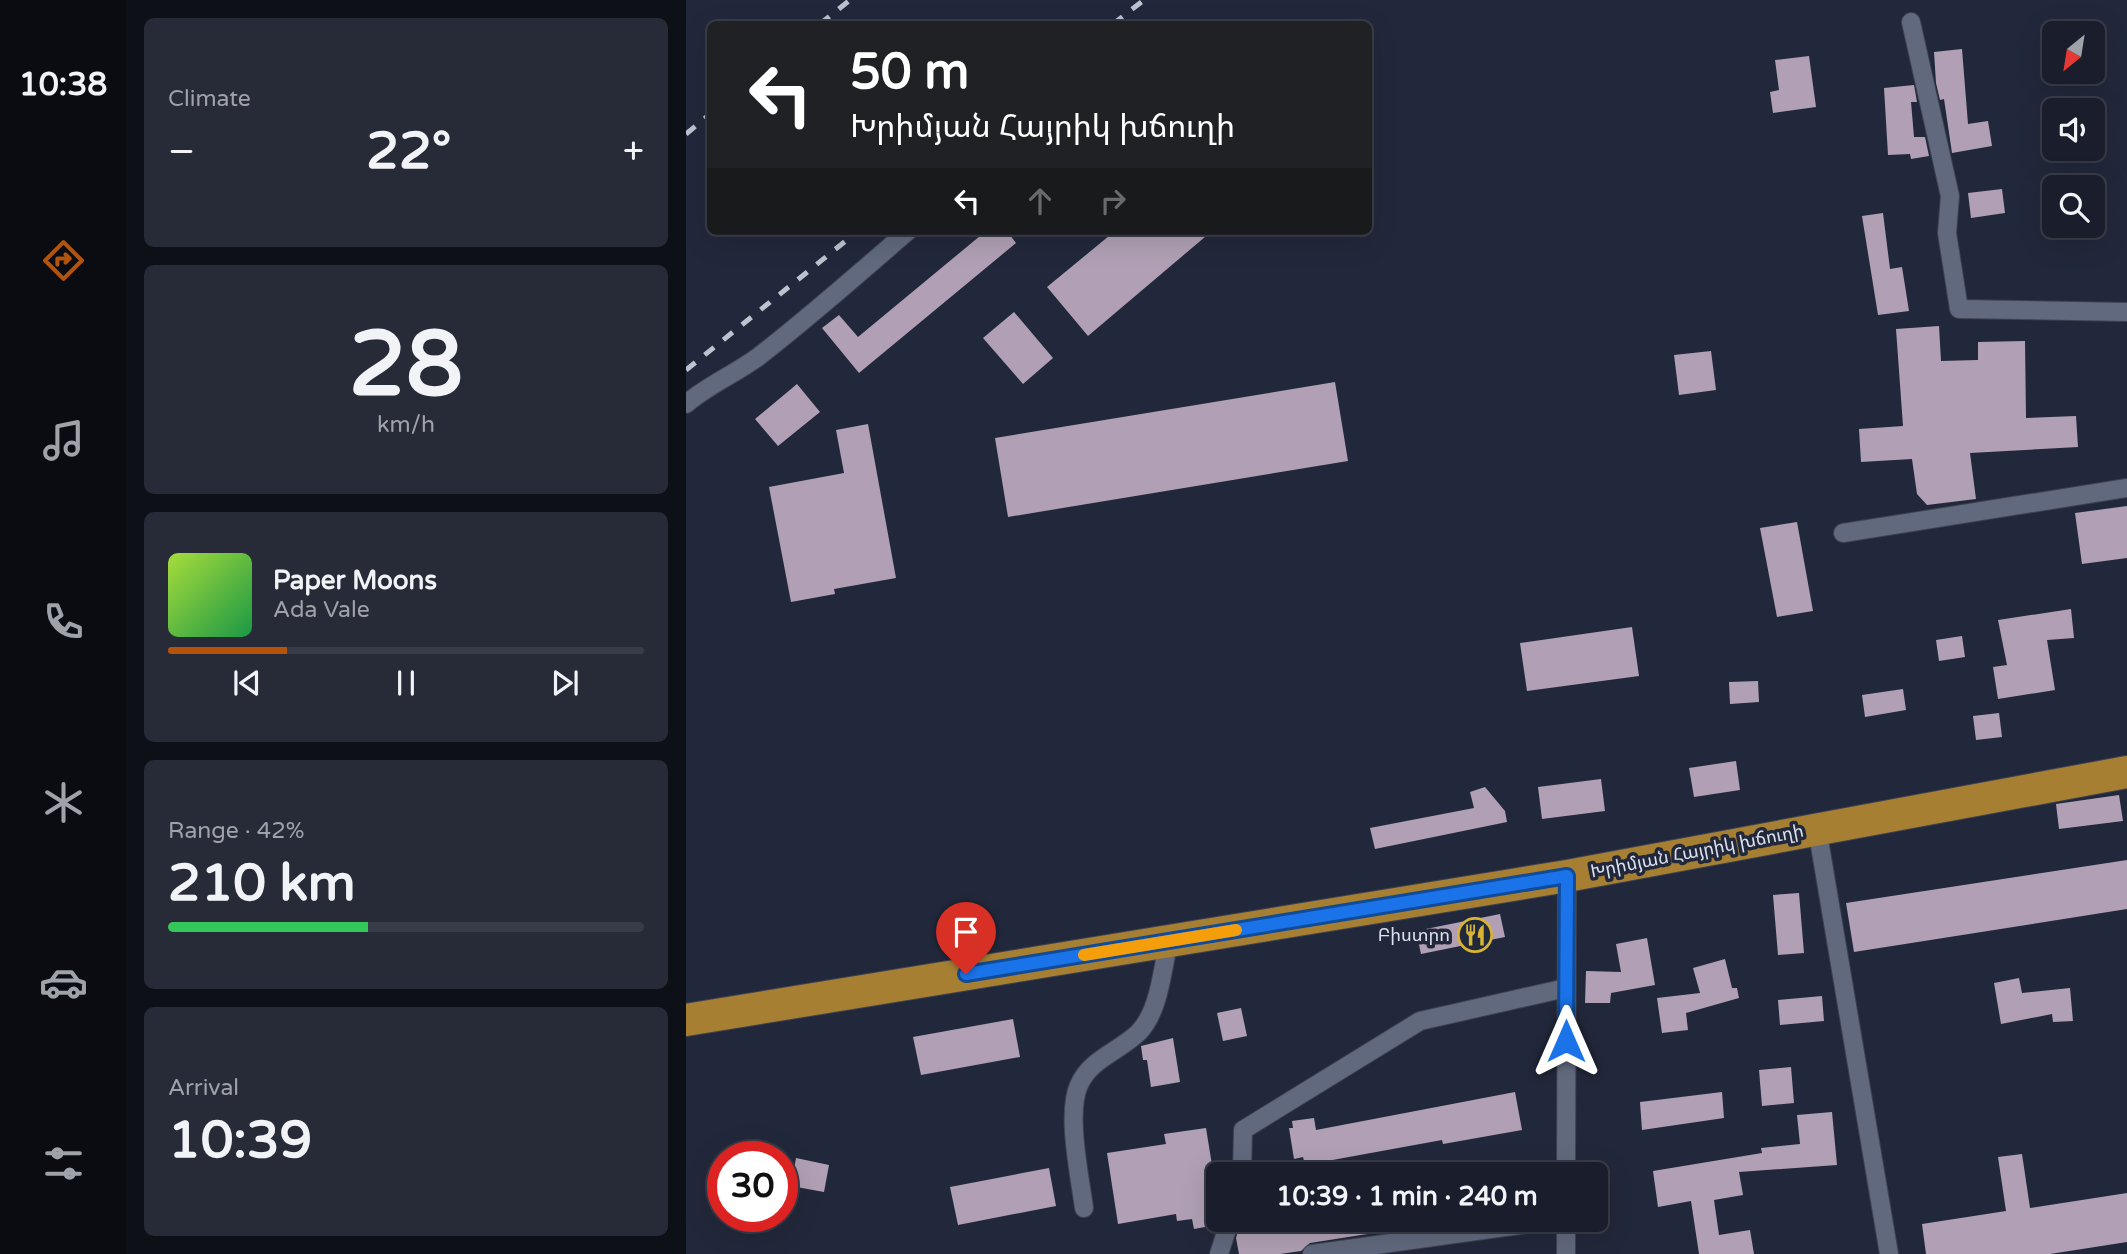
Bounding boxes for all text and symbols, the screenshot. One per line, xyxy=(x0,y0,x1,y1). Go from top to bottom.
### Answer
north arrow xyxy=(2042,21,2105,84)
map controls xyxy=(2042,21,2105,238)
text: 50 m xyxy=(850,43,969,102)
icon: left xyxy=(735,49,826,140)
text: 10:38 xyxy=(19,66,107,104)
text: Climate xyxy=(168,85,251,113)
button: sound xyxy=(2042,98,2105,161)
text: Խրիմյան Հայրիկ խճուղի xyxy=(850,108,1235,146)
text: 22° xyxy=(366,120,451,183)
text: − xyxy=(168,129,195,175)
text: + xyxy=(623,129,644,175)
button: search xyxy=(2042,175,2105,238)
icon: left xyxy=(948,182,986,220)
icon: ahead xyxy=(1021,182,1059,220)
icon: right xyxy=(1094,182,1132,220)
icon: directions xyxy=(39,236,88,285)
text: 28 xyxy=(349,310,463,420)
text: km/h xyxy=(377,411,435,439)
icon: music xyxy=(39,416,88,465)
text: Paper Moons xyxy=(273,565,437,596)
text: Ada Vale xyxy=(273,596,370,624)
icon: phone xyxy=(39,597,88,646)
icon: previous xyxy=(228,664,266,702)
icon: pause xyxy=(387,664,425,702)
icon: next xyxy=(546,664,584,702)
icon: climate xyxy=(39,778,88,827)
text: Range · 42% xyxy=(168,817,304,845)
street label: Խրիմյան Հայրիկ խճուղի xyxy=(1589,820,1805,882)
text: 210 km xyxy=(168,852,356,915)
pin xyxy=(936,902,996,974)
icon: arrive xyxy=(947,913,985,951)
restaurant icon: Բիստրո xyxy=(1456,916,1494,954)
place label: Բիստրո xyxy=(1378,924,1450,946)
icon: car xyxy=(39,958,88,1007)
position arrow xyxy=(1529,1004,1603,1078)
text: Arrival xyxy=(168,1074,239,1102)
text: 10:39 xyxy=(168,1109,312,1172)
icon: filters xyxy=(39,1139,88,1188)
speed limit sign: 30 xyxy=(707,1141,798,1232)
text: 10:39 · 1 min · 240 m xyxy=(1276,1181,1538,1212)

